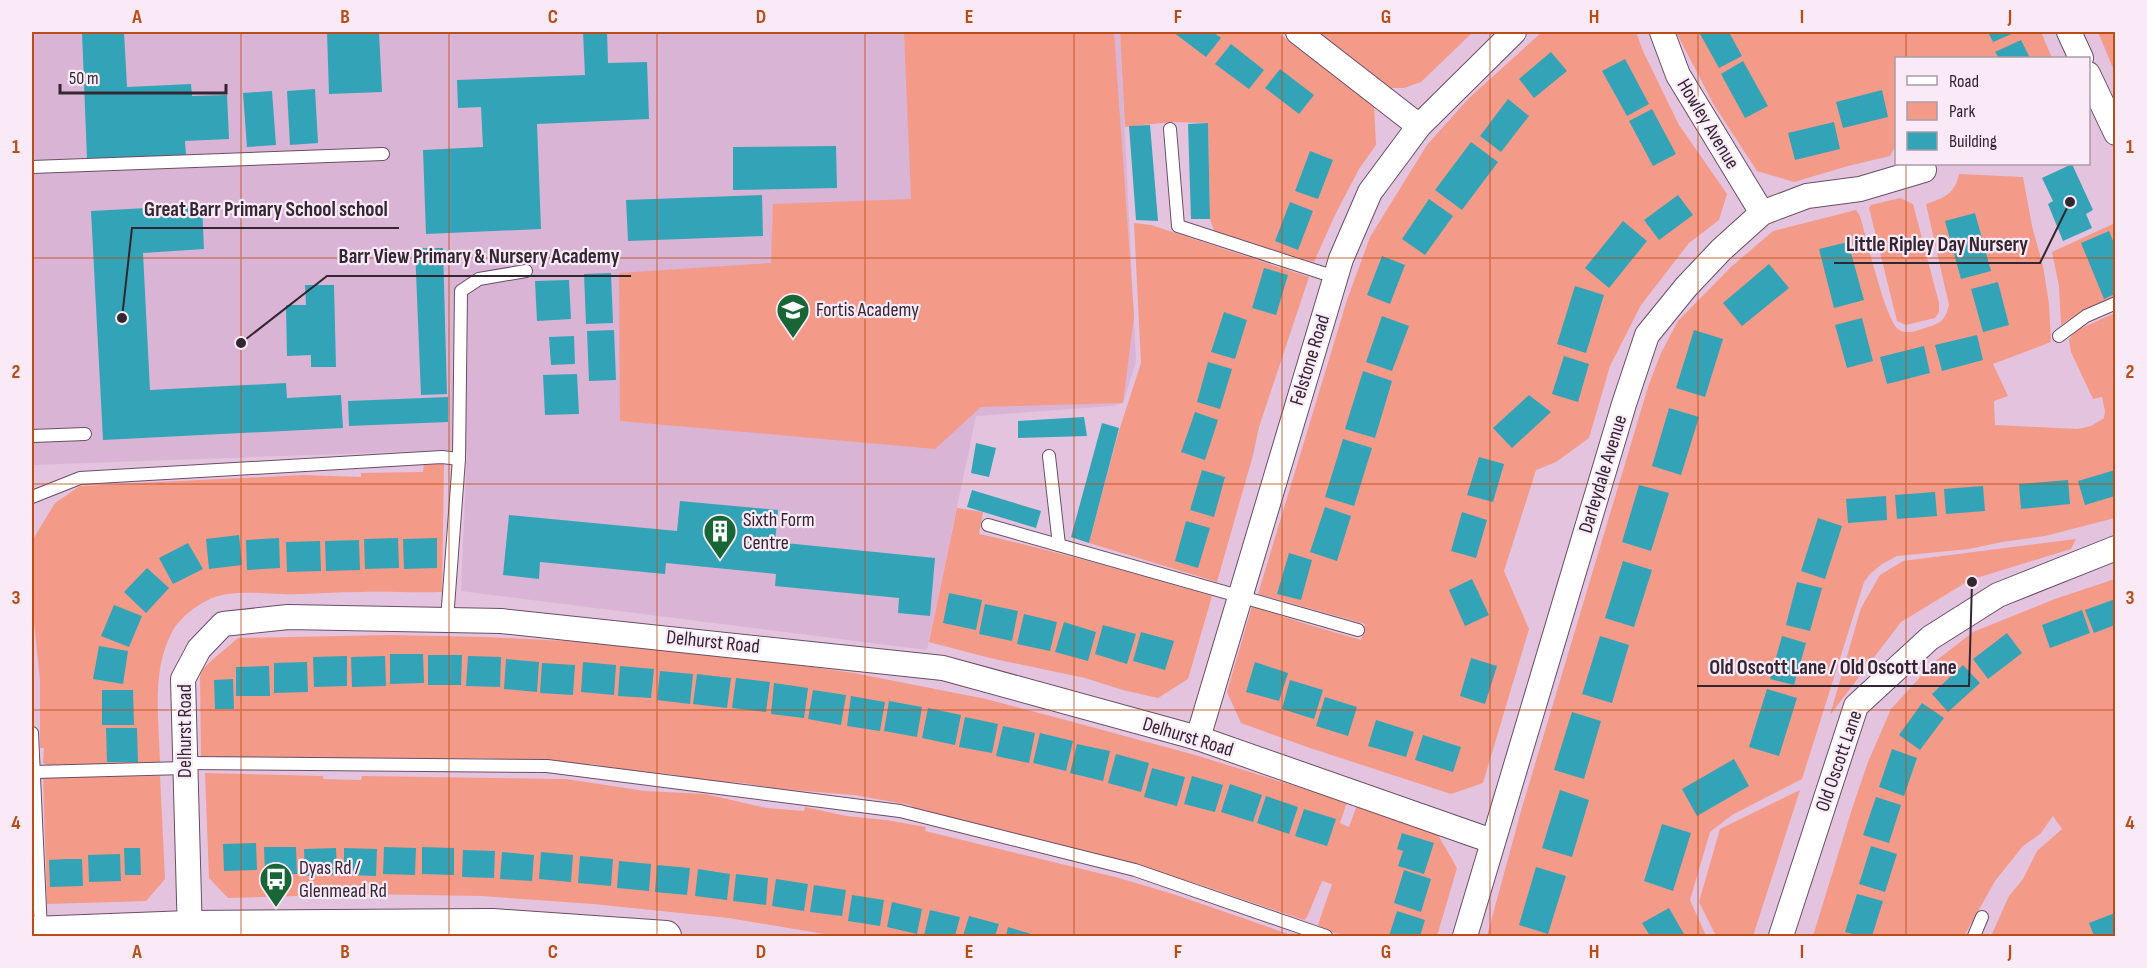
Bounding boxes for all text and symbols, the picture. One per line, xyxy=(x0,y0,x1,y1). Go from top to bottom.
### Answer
text: A xyxy=(131,5,142,29)
text: B xyxy=(340,5,350,29)
text: C xyxy=(548,5,558,29)
text: D xyxy=(756,5,766,29)
text: E xyxy=(965,5,973,29)
text: F xyxy=(1174,5,1182,29)
text: G xyxy=(1381,5,1391,29)
text: H xyxy=(1589,5,1599,29)
text: I xyxy=(1800,5,1804,29)
text: J xyxy=(2007,5,2012,29)
scale bar xyxy=(60,57,226,95)
legend xyxy=(1895,57,2090,165)
text: 50 m xyxy=(69,68,99,89)
text: Road xyxy=(1949,71,1979,92)
street label: Howley Avenue xyxy=(1672,75,1744,173)
text: Park xyxy=(1949,101,1975,122)
text: Building xyxy=(1949,131,1997,152)
text: 1 xyxy=(12,135,20,159)
text: 1 xyxy=(2126,135,2134,159)
callout: Great Barr Primary School school xyxy=(132,189,399,228)
text: Great Barr Primary School school xyxy=(144,197,388,222)
callout: Little Ripley Day Nursery xyxy=(1834,224,2040,263)
text: Little Ripley Day Nursery xyxy=(1846,232,2028,257)
callout: Barr View Primary & Nursery Academy xyxy=(327,237,631,276)
text: Barr View Primary & Nursery Academy xyxy=(339,244,620,269)
school or university icon: Fortis Academy xyxy=(775,292,811,339)
place label: Fortis Academy xyxy=(816,298,919,322)
street label: Felstone Road xyxy=(1285,312,1335,408)
text: 2 xyxy=(12,360,20,384)
text: 2 xyxy=(2126,360,2134,384)
street label: Darleydale Avenue xyxy=(1574,412,1632,536)
place label: Sixth Form Centre xyxy=(743,508,815,555)
building icon: Sixth Form Centre xyxy=(702,513,738,560)
text: 3 xyxy=(12,586,21,610)
text: 3 xyxy=(2126,586,2135,610)
street label: Delhurst Road xyxy=(665,625,761,659)
callout: Old Oscott Lane / Old Oscott Lane xyxy=(1697,647,1969,686)
text: Old Oscott Lane / Old Oscott Lane xyxy=(1709,655,1957,680)
street label: Delhurst Road xyxy=(173,684,197,778)
street label: Old Oscott Lane xyxy=(1810,707,1868,815)
street label: Delhurst Road xyxy=(1140,712,1236,762)
text: 4 xyxy=(11,811,21,835)
text: 4 xyxy=(2125,811,2135,835)
place label: Dyas Rd / Glenmead Rd xyxy=(299,856,387,903)
bus stop icon: Dyas Rd / Glenmead Rd xyxy=(258,861,294,908)
text: A xyxy=(131,940,142,964)
text: B xyxy=(340,940,350,964)
text: C xyxy=(548,940,558,964)
text: D xyxy=(756,940,766,964)
text: E xyxy=(965,940,973,964)
text: F xyxy=(1174,940,1182,964)
text: G xyxy=(1381,940,1391,964)
text: H xyxy=(1589,940,1599,964)
text: I xyxy=(1800,940,1804,964)
text: J xyxy=(2007,940,2012,964)

